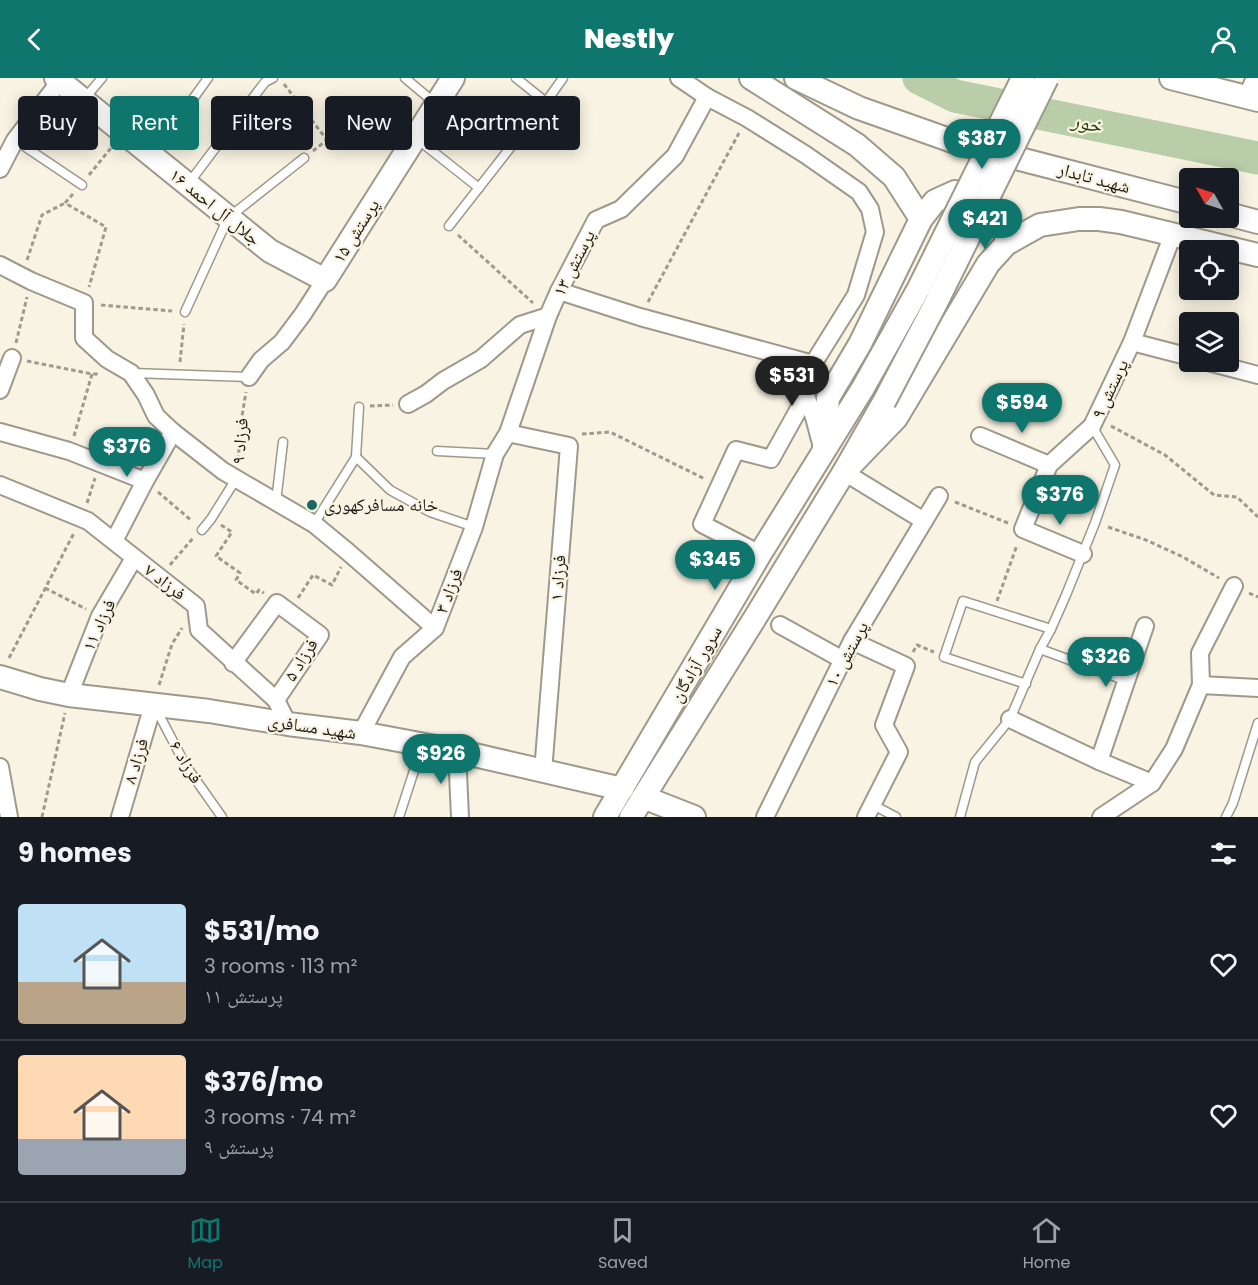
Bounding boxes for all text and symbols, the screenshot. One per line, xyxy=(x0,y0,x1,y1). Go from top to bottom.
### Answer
text: Nestly xyxy=(584,20,674,57)
icon: back xyxy=(18,23,51,56)
icon: person xyxy=(1207,23,1240,56)
chip: Buy xyxy=(18,96,98,150)
chip: Rent xyxy=(110,96,199,150)
chip: Filters xyxy=(211,96,313,150)
chip: New xyxy=(325,96,412,150)
chip: Apartment xyxy=(424,96,580,150)
water label: خور xyxy=(1068,106,1105,140)
pin: $387 xyxy=(946,119,1018,170)
text: $387 xyxy=(958,124,1006,152)
street label: شهید تابدار xyxy=(1054,156,1133,199)
street label: جلال آل احمد ۱۶ xyxy=(165,162,266,251)
north arrow xyxy=(1179,168,1239,228)
map controls xyxy=(1179,168,1239,372)
street label: پرستش ۱۵ xyxy=(326,194,385,267)
pin: $421 xyxy=(949,199,1021,250)
text: $421 xyxy=(962,204,1008,232)
street label: پرستش ۱۳ xyxy=(546,225,601,300)
button: locate xyxy=(1179,240,1239,300)
button: layers xyxy=(1179,312,1239,372)
street label: پرستش ۹ xyxy=(1085,355,1134,423)
pin: $531 xyxy=(756,356,828,407)
text: $531 xyxy=(769,361,815,389)
pin: $594 xyxy=(986,383,1058,434)
text: $594 xyxy=(996,388,1048,416)
street label: فرزاد ۹ xyxy=(225,417,254,465)
pin: $376 xyxy=(91,427,163,478)
text: $376 xyxy=(103,432,151,460)
pin: $376 xyxy=(1024,475,1096,526)
text: $376 xyxy=(1036,480,1084,508)
place label: خانه مسافرکهوری xyxy=(324,492,438,517)
marker: خانه مسافرکهوری xyxy=(305,498,319,512)
pin: $345 xyxy=(679,540,751,591)
text: $345 xyxy=(689,545,741,573)
street label: فرزاد ۱ xyxy=(543,554,572,602)
street label: فرزاد ۷ xyxy=(139,557,191,606)
street label: فرزاد ۳ xyxy=(429,565,469,617)
street label: فرزاد ۱۱ xyxy=(76,595,121,655)
street label: پرستش ۱۰ xyxy=(819,617,874,691)
street label: سرور آزادگان xyxy=(664,621,728,707)
street label: فرزاد ۵ xyxy=(278,633,323,686)
pin: $326 xyxy=(1070,637,1142,688)
text: $326 xyxy=(1081,642,1131,670)
street label: شهید مسافری xyxy=(266,708,358,745)
pin: $926 xyxy=(405,734,477,785)
street label: فرزاد ۸ xyxy=(117,735,154,787)
street label: فرزاد ۶ xyxy=(164,735,209,788)
text: $926 xyxy=(416,739,466,767)
text: 9 homes xyxy=(18,835,132,871)
icon: filters xyxy=(1207,837,1240,870)
text: $531/mo xyxy=(204,913,319,949)
icon: home xyxy=(66,928,138,1000)
icon: heart xyxy=(1207,948,1240,981)
text: 3 rooms · 113 m² xyxy=(204,952,357,980)
text: پرستش ۱۱ xyxy=(204,982,283,1010)
text: $376/mo xyxy=(204,1064,323,1100)
icon: home xyxy=(66,1079,138,1151)
icon: heart xyxy=(1207,1099,1240,1132)
text: 3 rooms · 74 m² xyxy=(204,1103,356,1131)
text: پرستش ۹ xyxy=(204,1133,274,1161)
tab: Map xyxy=(187,1214,223,1275)
tab: Saved xyxy=(598,1214,648,1275)
tab: Home xyxy=(1023,1214,1070,1275)

